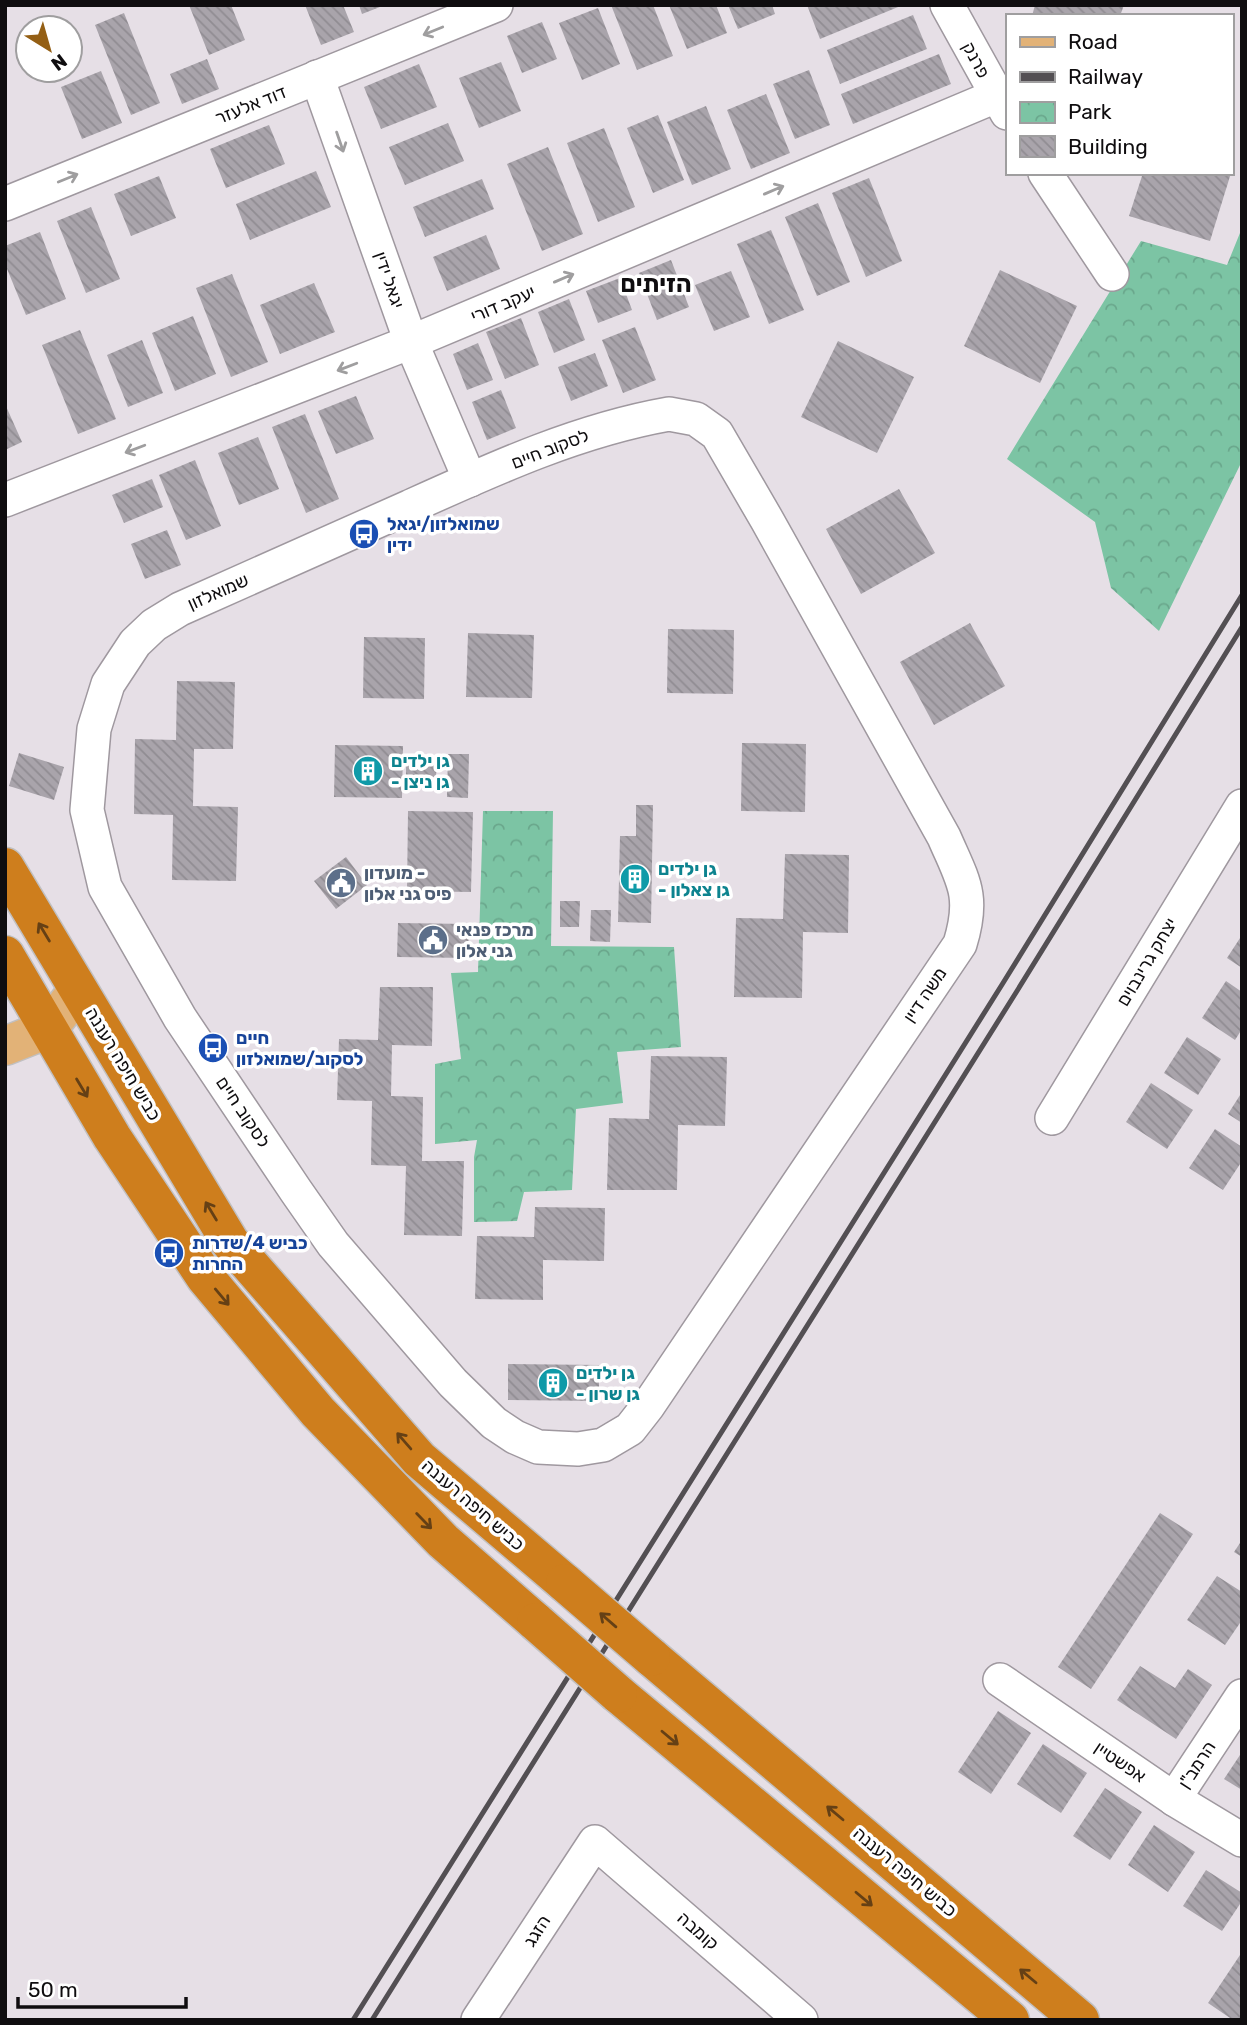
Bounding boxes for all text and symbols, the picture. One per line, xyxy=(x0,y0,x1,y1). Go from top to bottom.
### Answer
north arrow xyxy=(14,14,84,84)
legend xyxy=(1006,14,1233,175)
one-way arrow xyxy=(422,25,444,38)
text: Road xyxy=(1068,29,1118,54)
street label: פרנק xyxy=(957,38,995,82)
text: N xyxy=(47,49,71,75)
text: Railway xyxy=(1068,64,1143,89)
street label: דוד אלעזר xyxy=(212,81,290,129)
text: Park xyxy=(1068,99,1112,124)
one-way arrow xyxy=(335,130,347,152)
text: Building xyxy=(1068,134,1148,159)
one-way arrow xyxy=(57,171,79,184)
one-way arrow xyxy=(763,183,784,196)
street label: יגאל ידין xyxy=(369,249,409,311)
district label: הזיתים xyxy=(621,270,691,298)
one-way arrow xyxy=(553,271,574,284)
street label: יעקב דורי xyxy=(467,281,539,327)
one-way arrow xyxy=(337,361,359,374)
street label: לסקוב חיים xyxy=(508,424,592,474)
one-way arrow xyxy=(125,444,147,457)
place label: שמואלזון/יגאל ידין xyxy=(387,513,500,556)
bus stop icon: שמואלזון/יגאל ידין xyxy=(347,517,381,551)
street label: שמואלזון xyxy=(184,569,252,615)
place label: גן ילדים - גן ניצן xyxy=(391,750,450,793)
building icon: גן ילדים - גן ניצן xyxy=(351,754,385,788)
place label: גן ילדים - גן צאלון xyxy=(658,858,730,901)
place label: מועדון - פיס גני אלון xyxy=(364,862,452,905)
building icon: גן ילדים - גן צאלון xyxy=(618,862,652,896)
public building icon: מועדון - פיס גני אלון xyxy=(324,866,358,900)
street label: יצחק גרינבוים xyxy=(1112,914,1182,1010)
place label: מרכז פנאי גני אלון xyxy=(456,919,534,962)
one-way arrow xyxy=(36,922,50,942)
public building icon: מרכז פנאי גני אלון xyxy=(416,923,450,957)
street label: משה דיין xyxy=(899,963,951,1027)
street label: כביש חיפה רעננה xyxy=(81,1003,165,1125)
place label: חיים לסקוב/שמואלזון xyxy=(236,1027,363,1070)
bus stop icon: חיים לסקוב/שמואלזון xyxy=(196,1031,230,1065)
street label: לסקוב חיים xyxy=(211,1072,275,1152)
one-way arrow xyxy=(75,1078,89,1098)
one-way arrow xyxy=(204,1201,218,1221)
place label: כביש 4/שדרות החרות xyxy=(192,1232,308,1275)
bus stop icon: כביש 4/שדרות החרות xyxy=(152,1236,186,1270)
one-way arrow xyxy=(214,1288,230,1306)
place label: גן ילדים - גן שרון xyxy=(576,1362,640,1405)
building icon: גן ילדים - גן שרון xyxy=(536,1366,570,1400)
one-way arrow xyxy=(395,1433,412,1450)
street label: כביש חיפה רעננה xyxy=(417,1455,529,1555)
one-way arrow xyxy=(415,1512,432,1529)
one-way arrow xyxy=(599,1612,617,1628)
one-way arrow xyxy=(660,1730,678,1746)
street label: אפשטיין xyxy=(1090,1737,1150,1787)
street label: הרמב"ן xyxy=(1173,1737,1221,1793)
one-way arrow xyxy=(827,1805,845,1821)
street label: כביש חיפה רעננה xyxy=(849,1822,961,1922)
one-way arrow xyxy=(855,1891,873,1907)
street label: קומבה xyxy=(673,1907,723,1955)
street label: הזגג xyxy=(519,1911,555,1951)
scale bar xyxy=(18,1966,186,2010)
one-way arrow xyxy=(1019,1968,1037,1984)
text: 50 m xyxy=(28,1977,78,2002)

